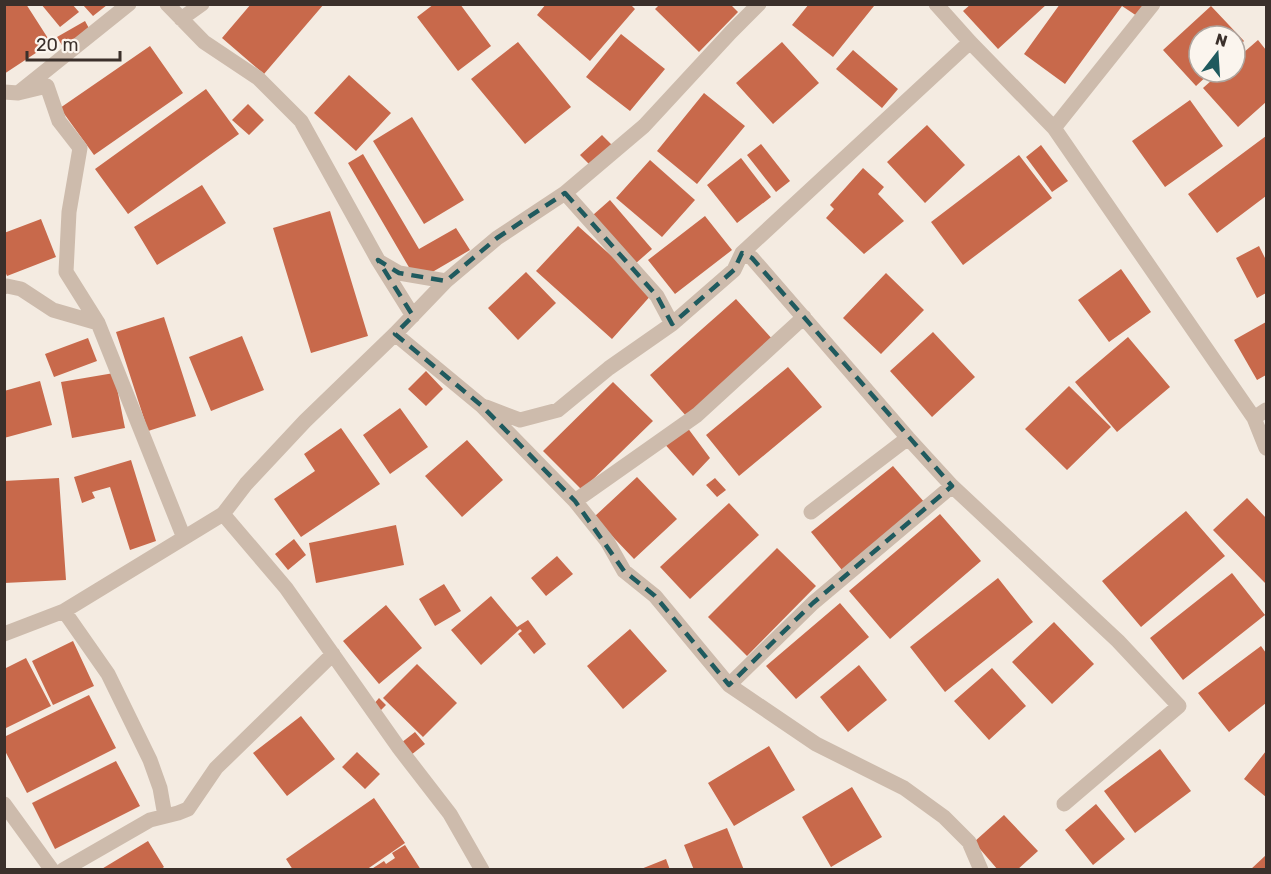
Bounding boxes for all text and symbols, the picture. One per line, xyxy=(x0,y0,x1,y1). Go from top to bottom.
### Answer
scale bar xyxy=(27,24,120,62)
north arrow xyxy=(1187,24,1247,84)
text: N xyxy=(1213,29,1230,51)
text: 20 m xyxy=(36,34,78,56)

